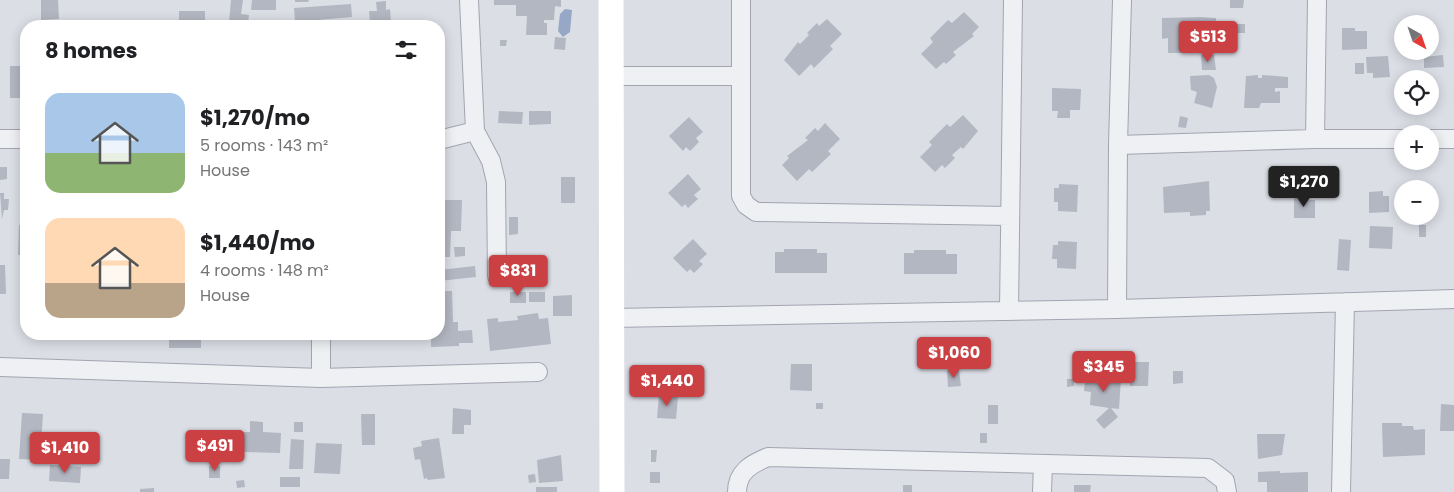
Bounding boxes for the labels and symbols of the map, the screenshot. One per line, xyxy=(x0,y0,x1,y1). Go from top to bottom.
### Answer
north arrow xyxy=(1394,15,1439,60)
pin: $513 xyxy=(1178,20,1238,63)
pin: $1,270 xyxy=(1263,166,1345,208)
pin: $831 xyxy=(488,254,548,297)
pin: $1,060 xyxy=(913,336,995,379)
pin: $345 xyxy=(1074,350,1134,393)
pin: $1,440 xyxy=(626,364,708,407)
pin: $491 xyxy=(185,430,245,472)
pin: $1,410 xyxy=(24,432,106,474)

